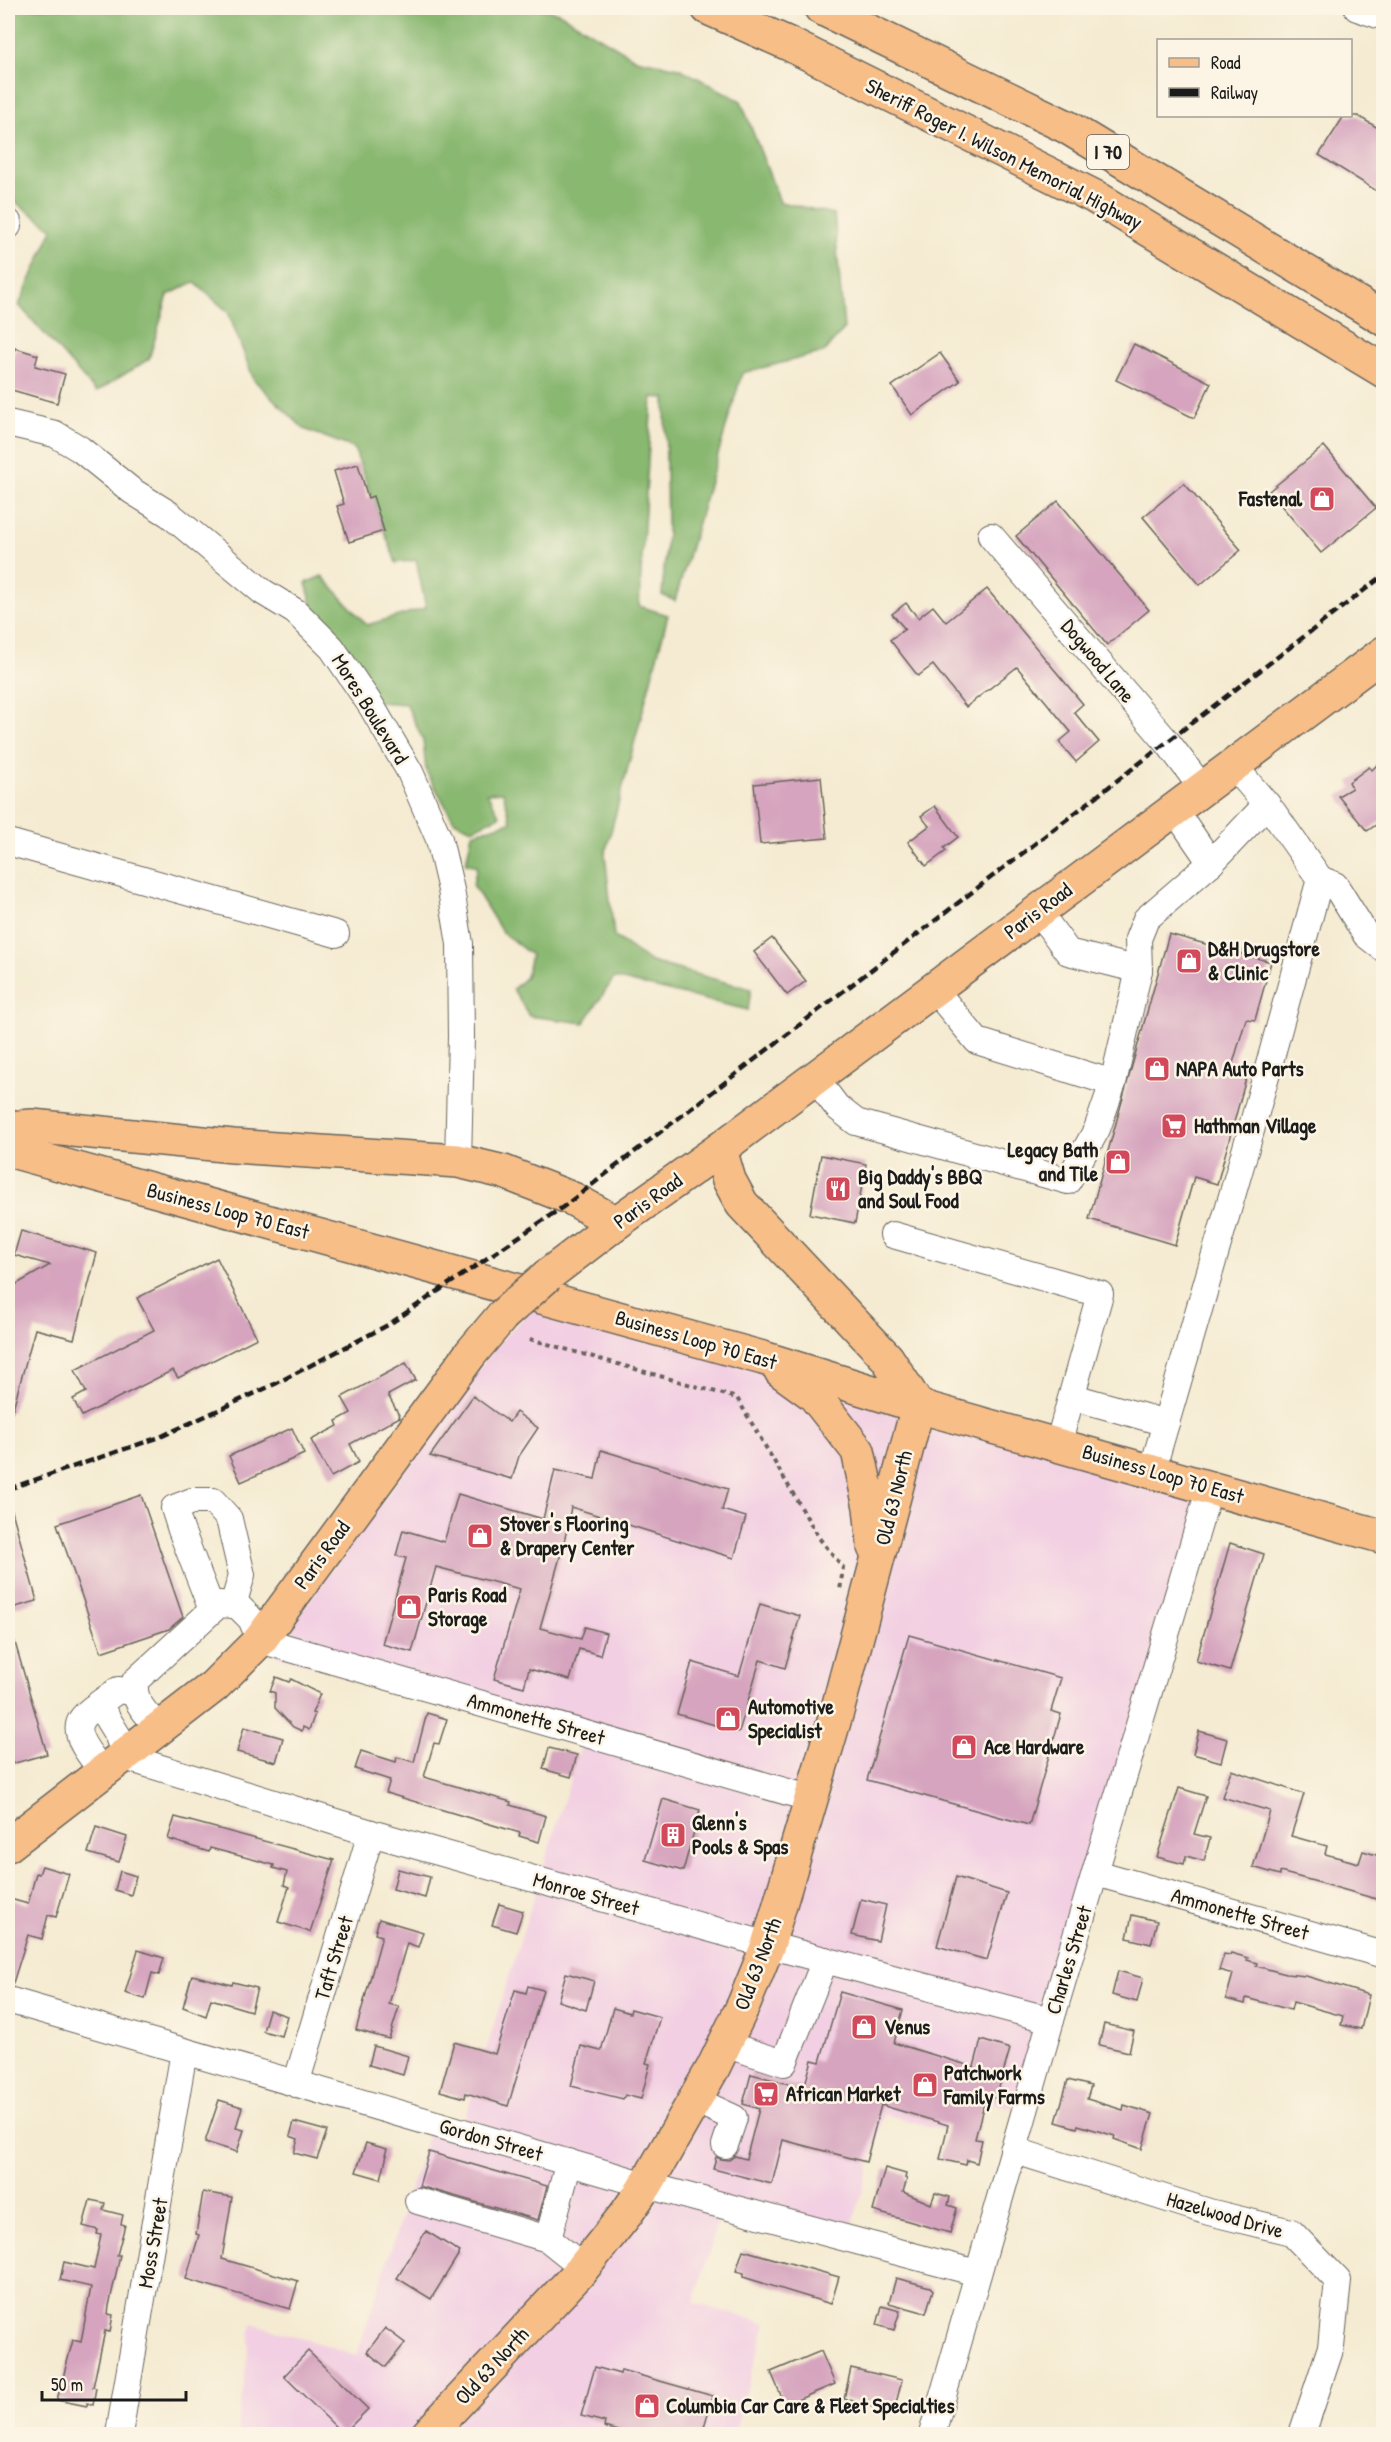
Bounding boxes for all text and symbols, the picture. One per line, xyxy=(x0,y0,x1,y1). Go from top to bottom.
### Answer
legend xyxy=(1157,39,1352,117)
text: Road xyxy=(1211,50,1241,75)
street label: Sheriff Roger I. Wilson Memorial Highway xyxy=(861,71,1148,236)
text: Railway xyxy=(1211,80,1258,105)
road number: I 70 xyxy=(1087,135,1129,169)
place label: Fastenal xyxy=(1238,484,1302,513)
shop icon: Fastenal xyxy=(1307,484,1337,514)
street label: Dogwood Lane xyxy=(1055,613,1142,709)
street label: Mores Boulevard xyxy=(325,648,416,769)
street label: Paris Road xyxy=(998,875,1078,946)
place label: D&H Drugstore & Clinic xyxy=(1208,934,1320,987)
shop icon: D&H Drugstore & Clinic xyxy=(1174,946,1204,976)
shop icon: NAPA Auto Parts xyxy=(1142,1054,1172,1084)
place label: NAPA Auto Parts xyxy=(1176,1054,1304,1083)
supermarket icon: Hathman Village xyxy=(1159,1111,1189,1141)
place label: Hathman Village xyxy=(1194,1111,1317,1141)
place label: Legacy Bath and Tile xyxy=(1007,1135,1099,1188)
shop icon: Legacy Bath and Tile xyxy=(1103,1147,1133,1177)
place label: Big Daddy's BBQ and Soul Food xyxy=(858,1162,983,1215)
street label: Paris Road xyxy=(607,1166,688,1235)
restaurant icon: Big Daddy's BBQ and Soul Food xyxy=(823,1174,853,1204)
street label: Business Loop 70 East xyxy=(144,1175,313,1246)
street label: Business Loop 70 East xyxy=(612,1303,781,1377)
street label: Business Loop 70 East xyxy=(1079,1437,1248,1511)
street label: Old 63 North xyxy=(868,1447,919,1548)
place label: Stover's Flooring & Drapery Center xyxy=(500,1509,635,1563)
street label: Paris Road xyxy=(287,1514,356,1595)
shop icon: Stover's Flooring & Drapery Center xyxy=(465,1521,495,1551)
place label: Paris Road Storage xyxy=(428,1580,507,1634)
shop icon: Paris Road Storage xyxy=(394,1592,424,1622)
street label: Ammonette Street xyxy=(464,1685,609,1752)
place label: Automotive Specialist xyxy=(748,1692,834,1746)
shop icon: Automotive Specialist xyxy=(713,1704,743,1734)
shop icon: Ace Hardware xyxy=(949,1732,979,1762)
place label: Ace Hardware xyxy=(984,1732,1085,1761)
place label: Glenn's Pools & Spas xyxy=(692,1808,788,1862)
building icon: Glenn's Pools & Spas xyxy=(658,1820,688,1850)
street label: Monroe Street xyxy=(530,1865,643,1923)
street label: Ammonette Street xyxy=(1168,1880,1313,1947)
street label: Charles Street xyxy=(1038,1901,1099,2018)
street label: Taft Street xyxy=(307,1911,360,2003)
street label: Old 63 North xyxy=(727,1913,788,2014)
shop icon: Venus xyxy=(849,2012,879,2042)
place label: Venus xyxy=(884,2012,930,2041)
place label: Patchwork Family Farms xyxy=(943,2058,1045,2112)
shop icon: Patchwork Family Farms xyxy=(910,2070,940,2100)
supermarket icon: African Market xyxy=(751,2079,781,2109)
place label: African Market xyxy=(786,2079,901,2108)
street label: Gordon Street xyxy=(436,2111,547,2168)
street label: Hazelwood Drive xyxy=(1163,2184,1287,2245)
street label: Moss Street xyxy=(130,2195,175,2290)
street label: Old 63 North xyxy=(448,2320,535,2411)
scale bar xyxy=(42,2364,186,2402)
text: 50 m xyxy=(51,2372,83,2397)
shop icon: Columbia Car Care & Fleet Specialties xyxy=(632,2391,662,2421)
place label: Columbia Car Care & Fleet Specialties xyxy=(666,2391,955,2421)

